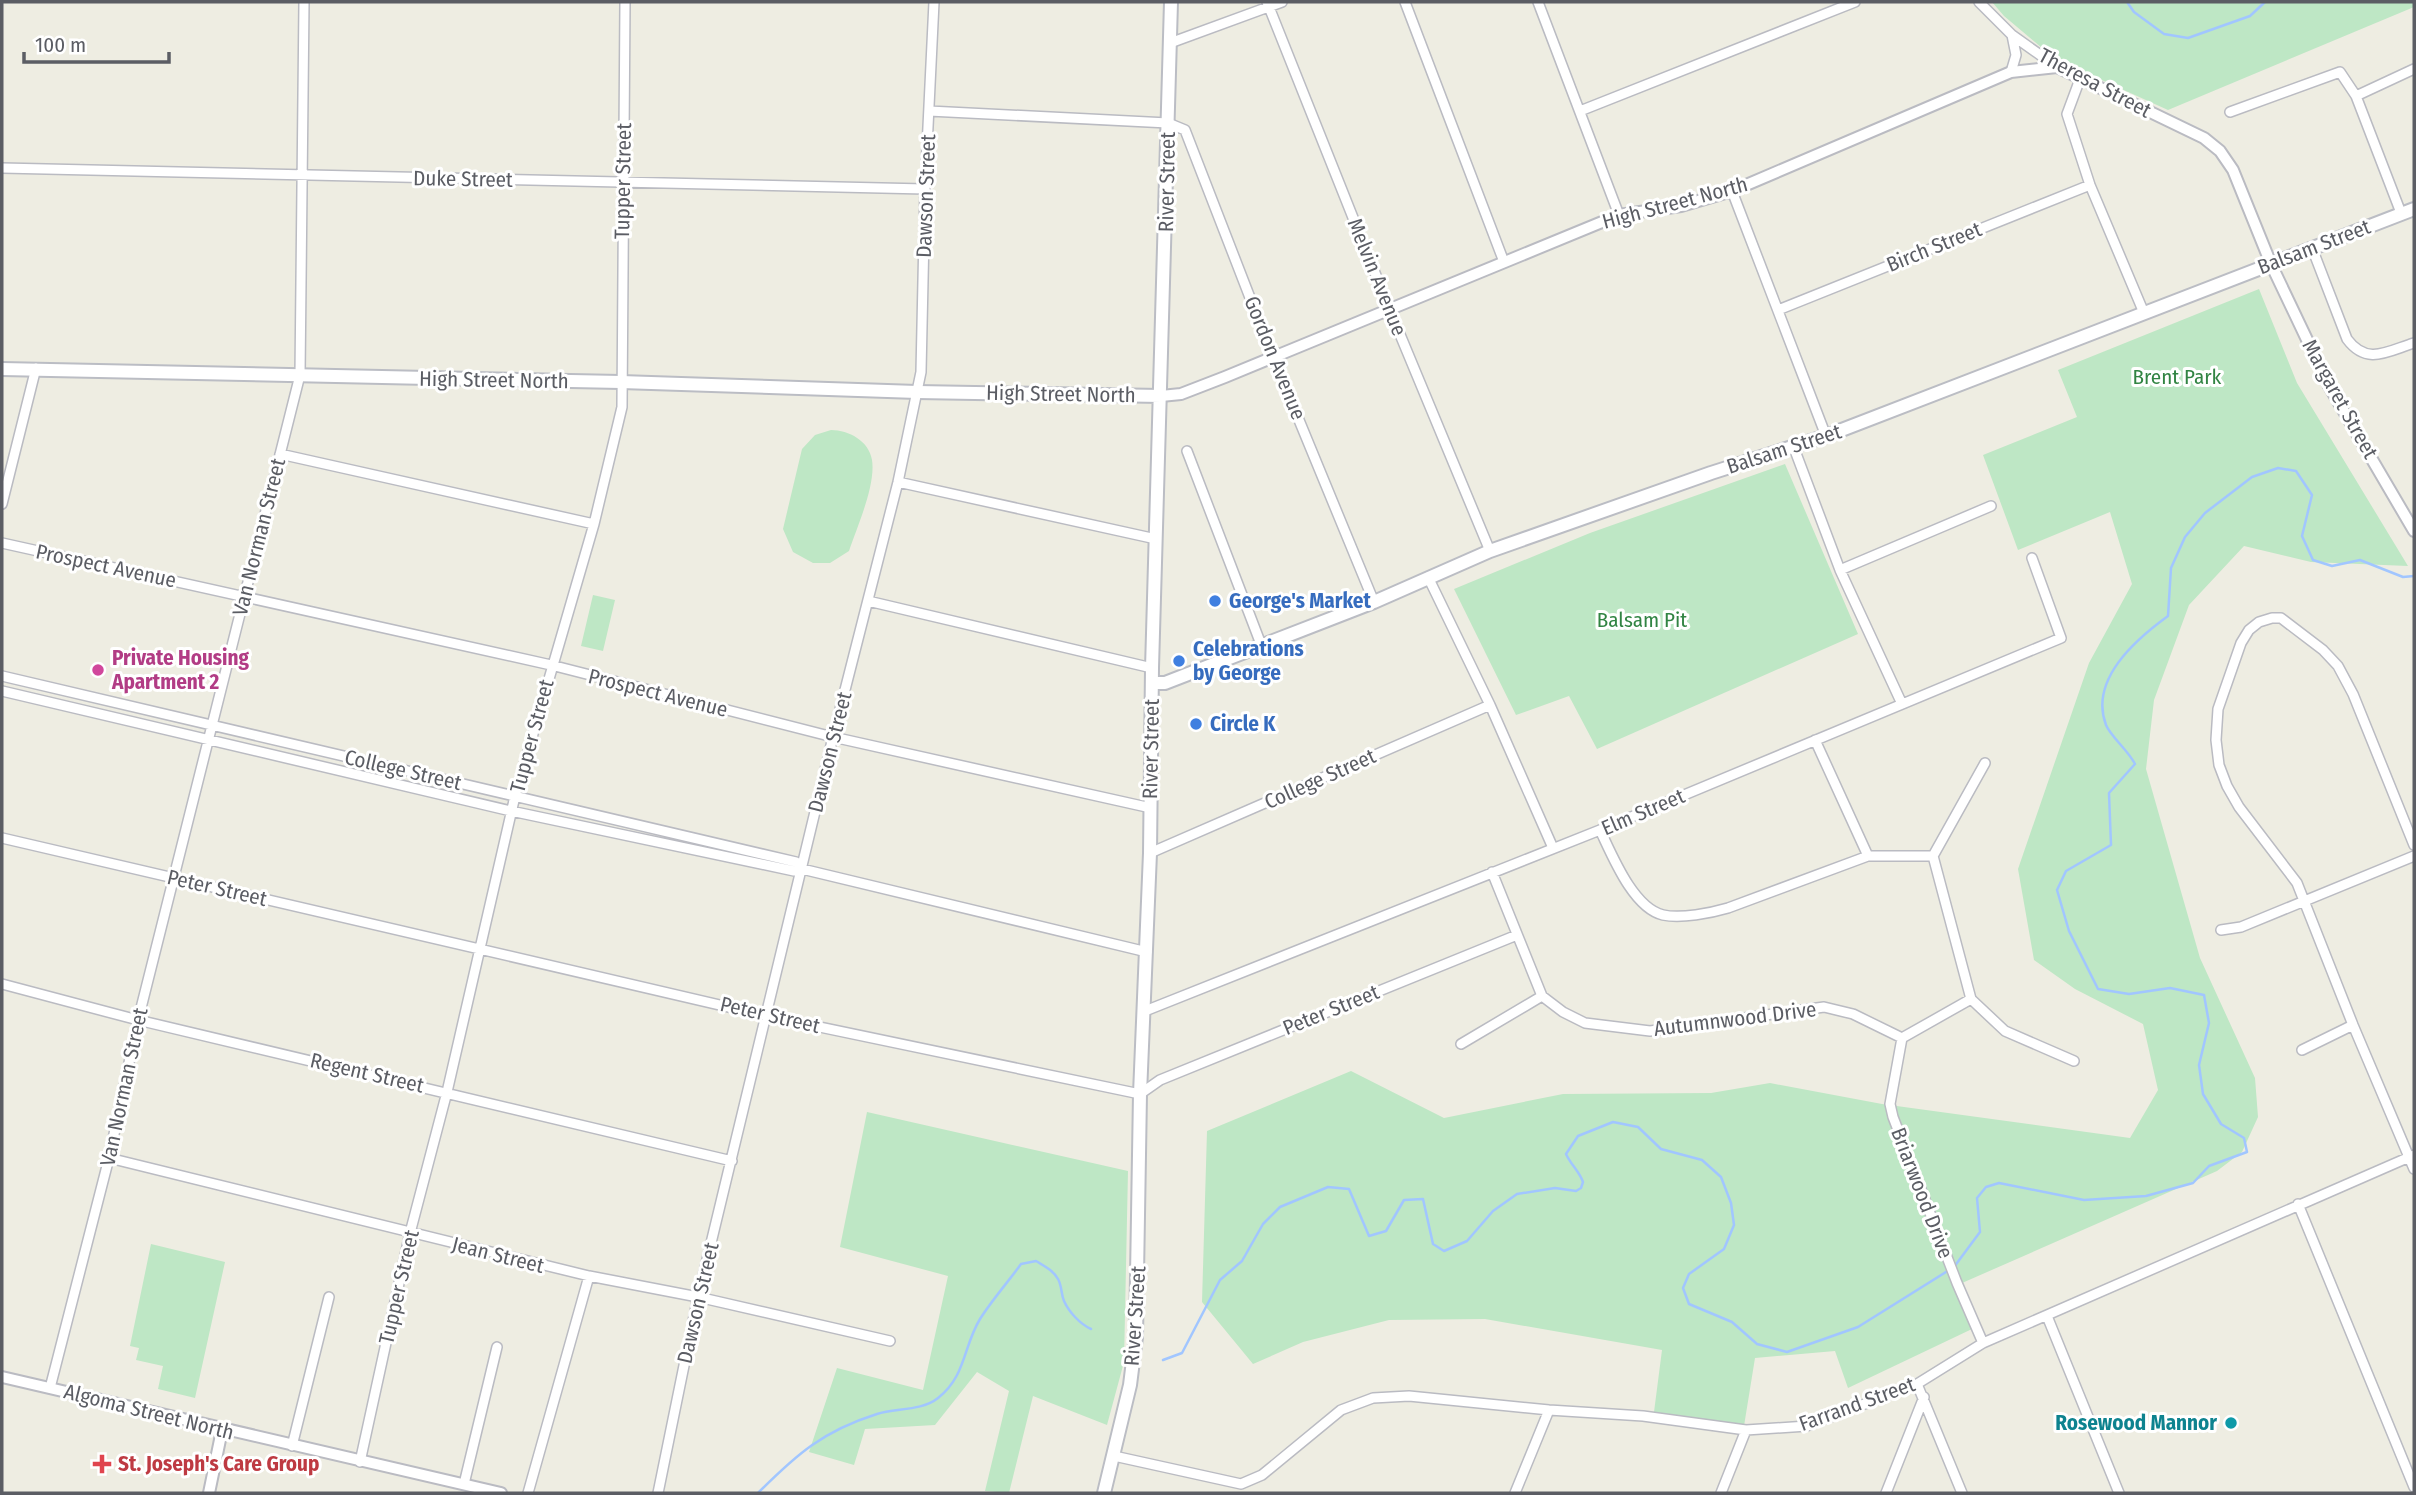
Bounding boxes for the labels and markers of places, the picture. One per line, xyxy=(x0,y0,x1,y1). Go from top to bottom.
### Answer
place label: George's Market xyxy=(1229,588,1372,614)
marker: George's Market xyxy=(1207,593,1223,609)
place label: Celebrations by George xyxy=(1193,636,1304,686)
place label: Private Housing Apartment 2 xyxy=(111,645,249,695)
marker: Celebrations by George xyxy=(1171,653,1187,669)
marker: Private Housing Apartment 2 xyxy=(90,662,106,678)
place label: Circle K xyxy=(1210,711,1276,737)
marker: Circle K xyxy=(1188,716,1204,732)
place label: Rosewood Mannor xyxy=(2055,1410,2217,1436)
marker: Rosewood Mannor xyxy=(2223,1415,2239,1431)
place label: St. Joseph's Care Group xyxy=(118,1451,319,1477)
marker: St. Joseph's Care Group xyxy=(92,1454,112,1474)

